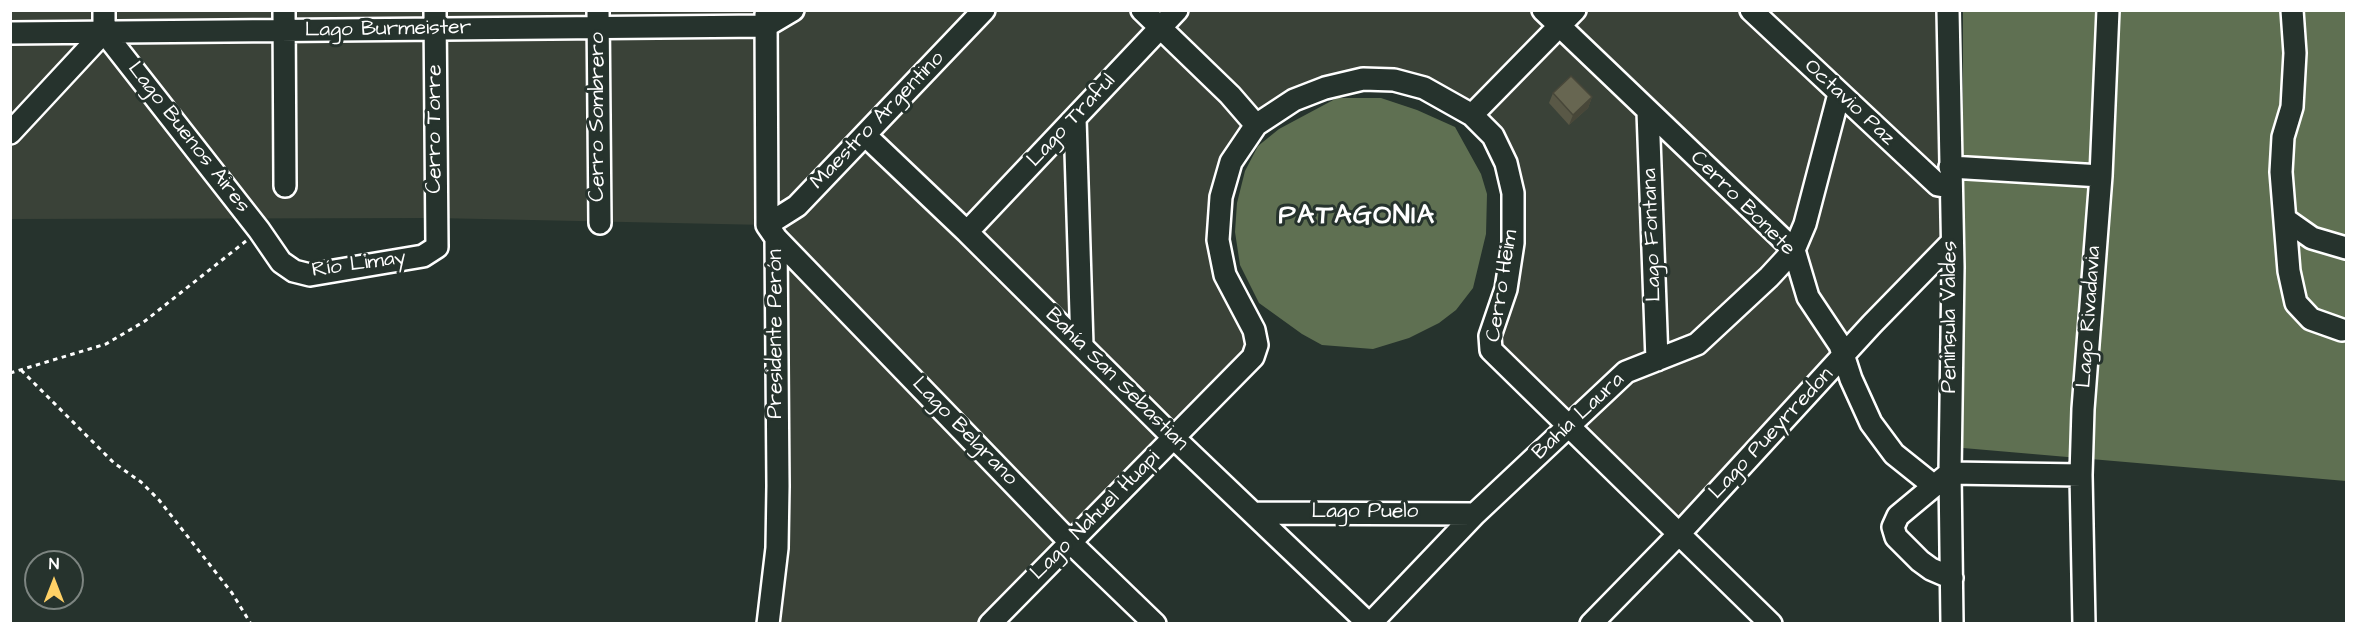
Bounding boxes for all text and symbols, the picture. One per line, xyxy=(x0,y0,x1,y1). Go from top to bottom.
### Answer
street label: Lago Burmeister xyxy=(305,16,471,44)
street label: Cerro Sombrero xyxy=(586,32,612,202)
street label: Maestro Argentino xyxy=(806,47,950,195)
street label: Octavio Paz xyxy=(1798,54,1900,152)
street label: Lago Buenos Aires xyxy=(121,58,255,218)
street label: Cerro Torre xyxy=(423,64,449,194)
street label: Lago Traful xyxy=(1023,69,1121,173)
street label: Cerro Bonete xyxy=(1684,146,1800,262)
street label: Lago Fontana xyxy=(1638,168,1668,302)
district label: PATAGONIA xyxy=(1278,201,1436,233)
street label: Cerro Heim xyxy=(1482,228,1524,344)
street label: Peninsula Valdes xyxy=(1938,241,1964,393)
street label: Lago Rivadavia xyxy=(2072,245,2108,389)
street label: Río Limay xyxy=(310,246,408,284)
street label: Presidente Perón xyxy=(764,249,790,419)
street label: Bahía San Sebastian xyxy=(1039,303,1193,457)
street label: Lago Pueyrredon xyxy=(1705,363,1839,505)
street label: Bahía Laura xyxy=(1528,368,1630,466)
street label: Lago Belgrano xyxy=(906,372,1022,492)
street label: Lago Nahuel Huapi xyxy=(1026,446,1166,586)
street label: Lago Puelo xyxy=(1312,500,1418,526)
north arrow xyxy=(24,550,84,610)
text: N xyxy=(49,553,59,575)

